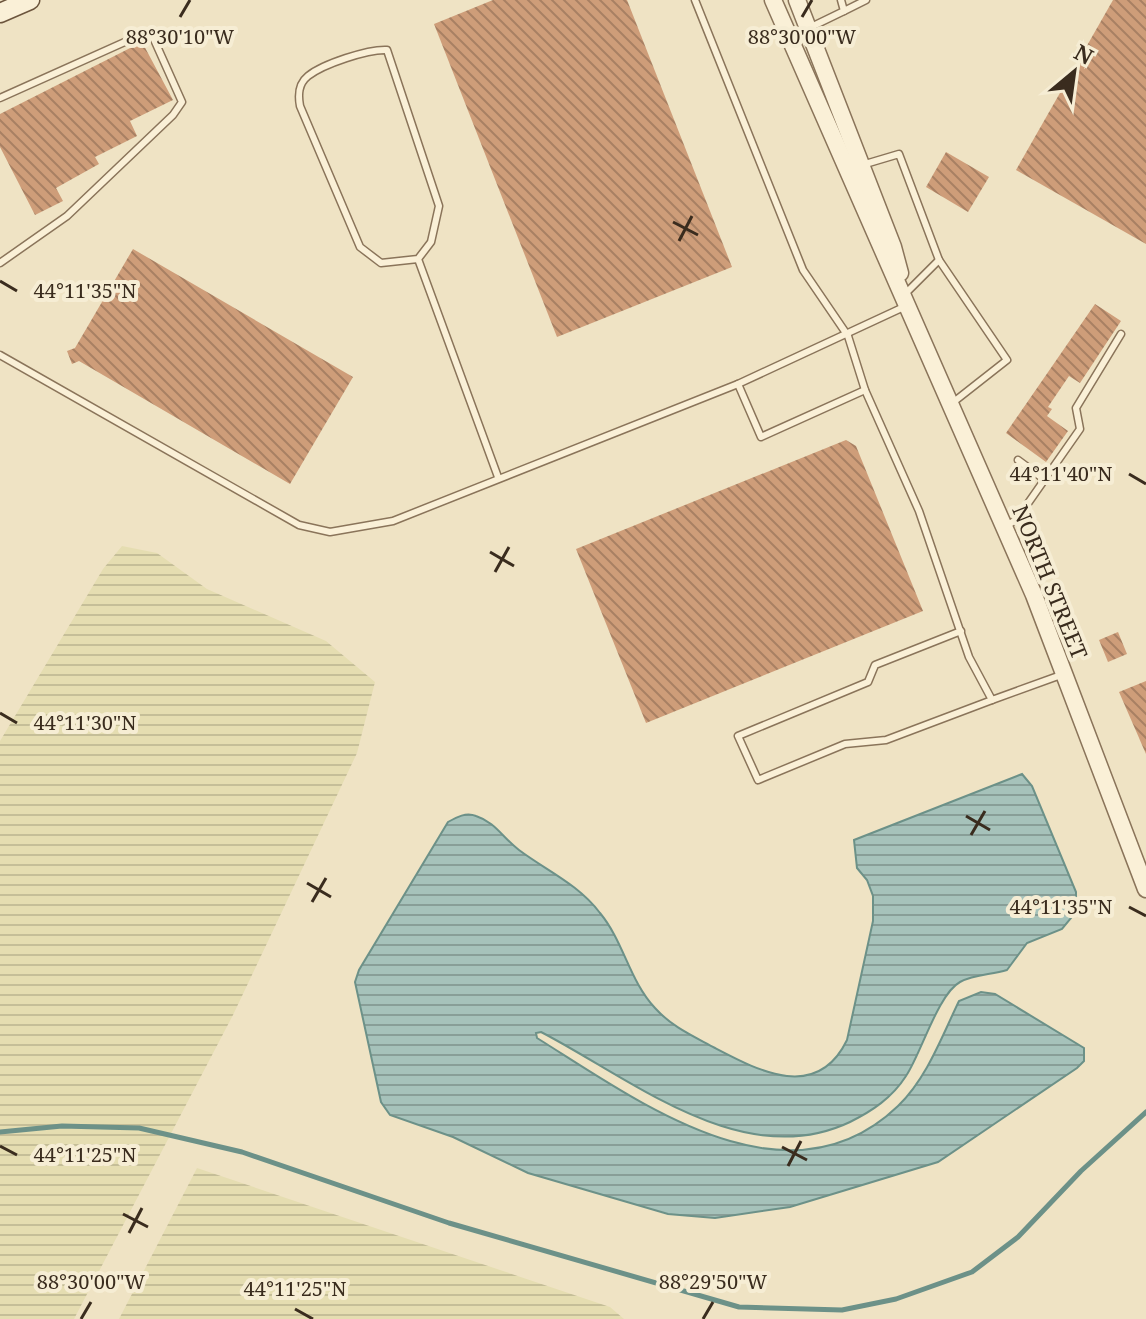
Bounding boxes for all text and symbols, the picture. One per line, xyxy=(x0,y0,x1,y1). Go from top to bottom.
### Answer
text: 88°30'10"W xyxy=(126,23,234,50)
text: 88°30'00"W xyxy=(748,23,856,50)
north arrow xyxy=(1034,32,1114,112)
text: N xyxy=(1069,36,1099,71)
text: 44°11'35"N xyxy=(34,277,136,304)
text: 44°11'40"N xyxy=(1010,460,1112,487)
street label: NORTH STREET xyxy=(1006,500,1096,664)
text: 44°11'30"N xyxy=(34,709,136,736)
text: 44°11'35"N xyxy=(1010,893,1112,920)
text: 44°11'25"N xyxy=(34,1141,136,1168)
text: 88°30'00"W xyxy=(37,1268,145,1295)
text: 88°29'50"W xyxy=(659,1268,767,1295)
text: 44°11'25"N xyxy=(244,1275,346,1302)

